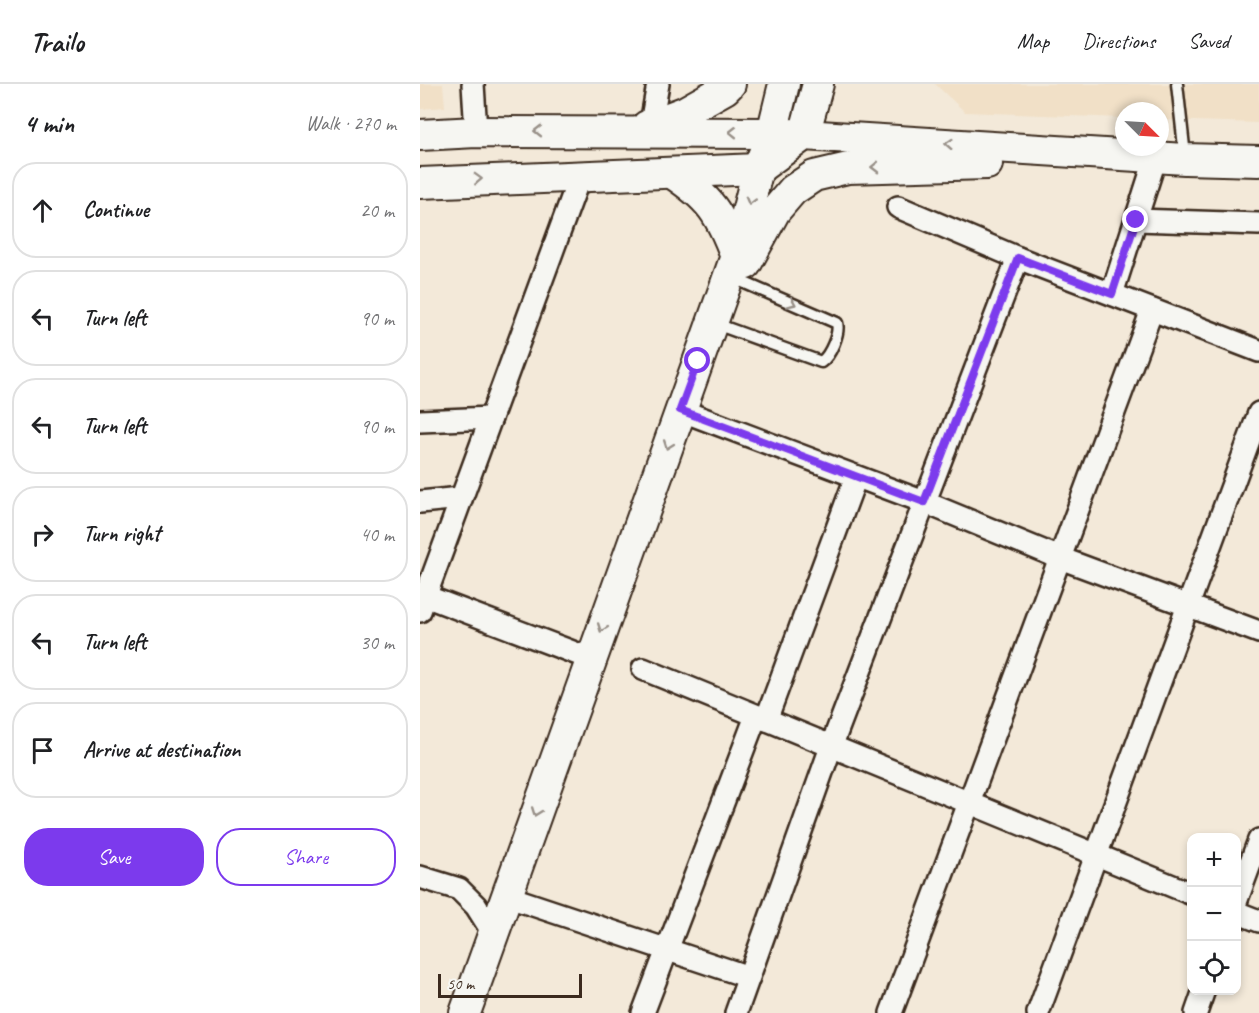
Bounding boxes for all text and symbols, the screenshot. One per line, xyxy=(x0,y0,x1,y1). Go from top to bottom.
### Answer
text: Trailo xyxy=(30,24,84,59)
text: Map xyxy=(1017,28,1049,54)
text: Directions xyxy=(1082,28,1155,54)
text: Saved xyxy=(1188,28,1229,54)
north arrow xyxy=(1115,102,1169,156)
text: 4 min xyxy=(24,107,74,140)
text: Walk · 270 m xyxy=(306,111,396,136)
one-way arrow xyxy=(534,125,543,137)
one-way arrow xyxy=(729,126,738,138)
one-way arrow xyxy=(944,138,953,151)
one-way arrow xyxy=(870,161,879,173)
one-way arrow xyxy=(474,173,483,186)
icon: ahead xyxy=(26,194,59,227)
one-way arrow xyxy=(745,195,757,205)
text: Continue xyxy=(83,196,149,224)
text: 20 m xyxy=(360,198,394,223)
route end xyxy=(1122,206,1148,232)
one-way arrow xyxy=(785,296,796,308)
icon: left xyxy=(26,302,59,335)
text: Turn left xyxy=(83,304,147,332)
text: 90 m xyxy=(360,306,394,331)
route start xyxy=(684,347,710,373)
icon: left xyxy=(26,410,59,443)
text: Turn left xyxy=(83,412,147,440)
text: 90 m xyxy=(360,414,394,439)
one-way arrow xyxy=(662,439,675,450)
icon: right xyxy=(26,518,59,551)
text: Turn right xyxy=(83,520,160,548)
text: 40 m xyxy=(360,522,394,547)
one-way arrow xyxy=(596,622,609,633)
icon: left xyxy=(26,626,59,659)
text: Turn left xyxy=(83,628,147,656)
text: 30 m xyxy=(360,630,394,655)
icon: arrive xyxy=(26,734,59,767)
text: Arrive at destination xyxy=(83,736,240,764)
one-way arrow xyxy=(531,806,543,817)
button: Save xyxy=(24,828,204,886)
button: Share xyxy=(216,828,396,886)
map controls xyxy=(1187,833,1241,995)
button: + xyxy=(1187,833,1241,887)
button: − xyxy=(1187,887,1241,941)
button: locate xyxy=(1187,941,1241,995)
scale bar xyxy=(438,971,582,998)
text: 50 m xyxy=(447,974,474,994)

